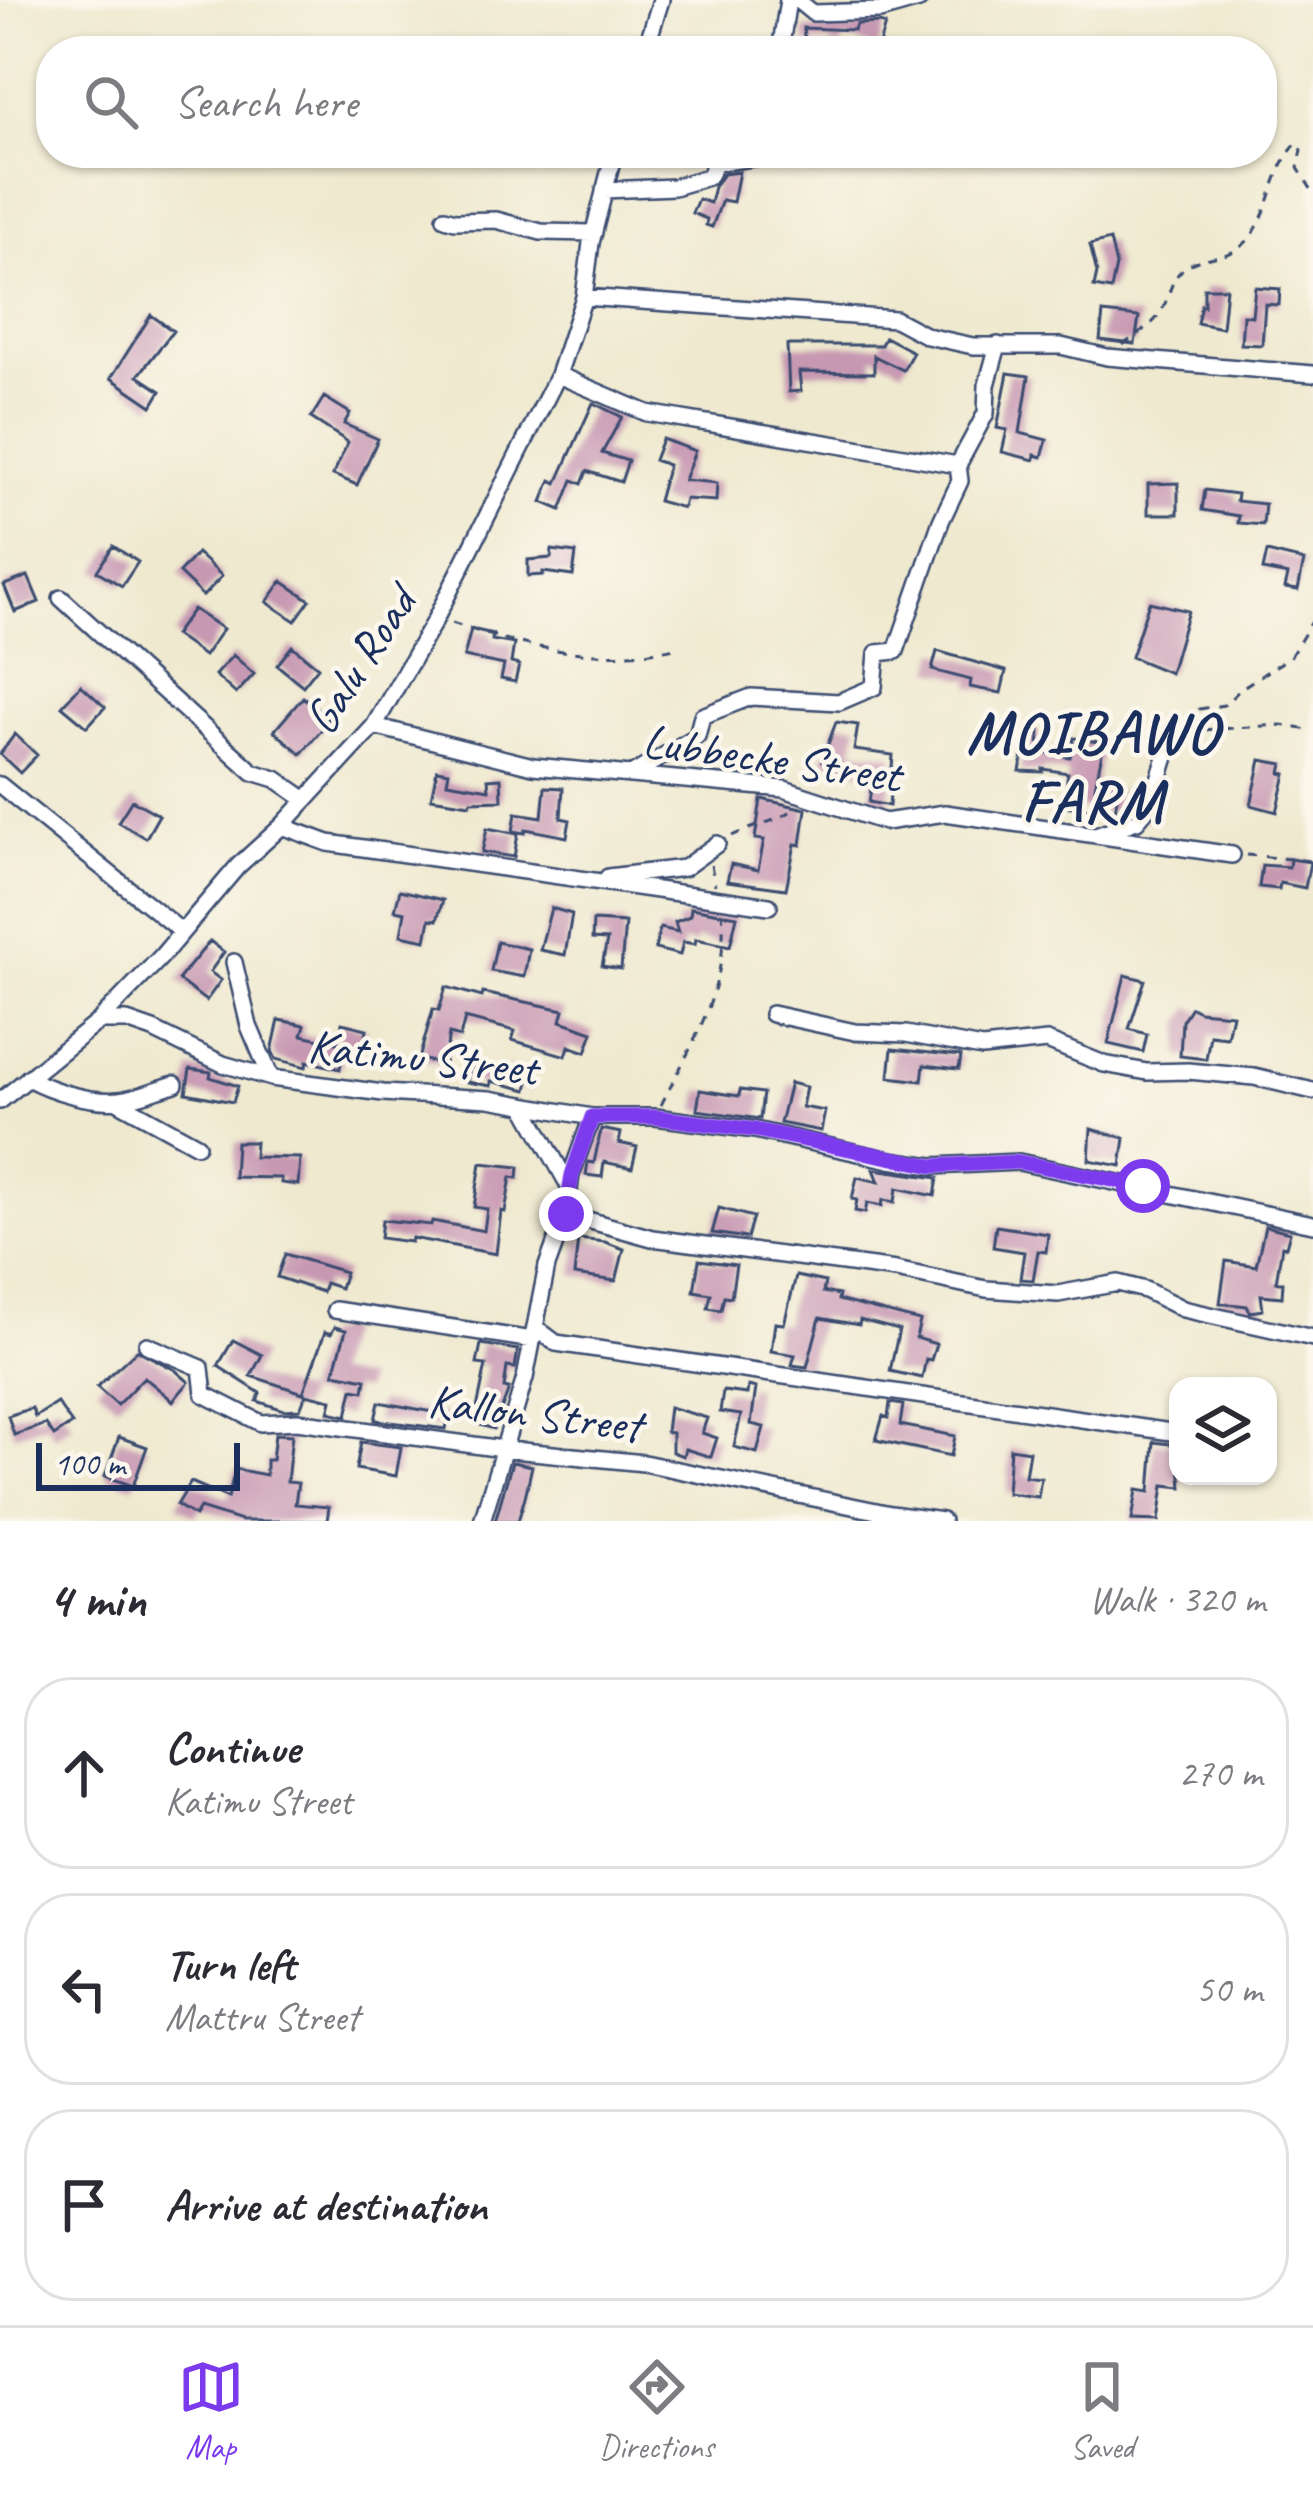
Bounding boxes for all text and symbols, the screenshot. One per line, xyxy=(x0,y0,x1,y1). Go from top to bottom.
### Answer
search box xyxy=(36,36,1277,168)
icon: search xyxy=(78,69,144,135)
text: Search here xyxy=(174,74,357,131)
street label: Galu Road xyxy=(290,570,433,745)
district label: MOIBAWO FARM xyxy=(966,694,1224,839)
street label: Lubbecke Street xyxy=(639,710,909,806)
street label: Katimu Street xyxy=(305,1015,545,1099)
route start xyxy=(1116,1159,1170,1213)
route end xyxy=(539,1187,593,1241)
street label: Kallon Street xyxy=(425,1370,651,1457)
map controls xyxy=(1169,1377,1277,1485)
button: layers xyxy=(1169,1377,1277,1485)
scale bar xyxy=(36,1437,240,1490)
text: 100 m xyxy=(54,1443,125,1485)
text: 4 min xyxy=(48,1567,146,1631)
text: Walk · 320 m xyxy=(1089,1575,1265,1624)
text: Continue xyxy=(165,1720,299,1777)
icon: ahead xyxy=(51,1740,117,1806)
text: 270 m xyxy=(1178,1749,1262,1798)
text: Katimu Street xyxy=(165,1777,352,1826)
text: Turn left xyxy=(165,1936,295,1993)
icon: left xyxy=(51,1956,117,2022)
text: 50 m xyxy=(1196,1965,1262,2014)
text: Mattru Street xyxy=(165,1993,359,2042)
icon: arrive xyxy=(51,2172,117,2238)
text: Arrive at destination xyxy=(165,2177,487,2234)
tab: Map xyxy=(178,2354,244,2468)
tab: Directions xyxy=(599,2354,714,2468)
tab: Saved xyxy=(1069,2354,1135,2468)

